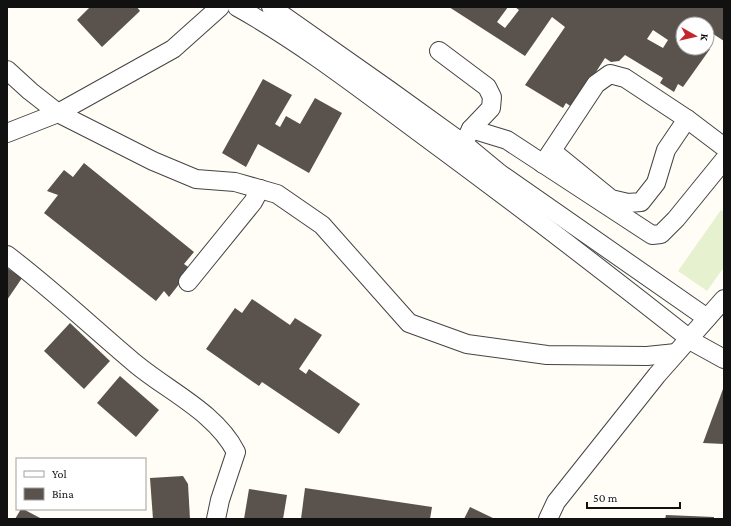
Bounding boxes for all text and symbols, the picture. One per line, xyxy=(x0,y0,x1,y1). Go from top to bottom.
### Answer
north arrow xyxy=(675,16,715,56)
text: K xyxy=(698,33,711,43)
legend xyxy=(16,458,146,510)
text: Yol xyxy=(52,467,67,481)
scale bar xyxy=(587,484,680,510)
text: Bina xyxy=(52,487,74,501)
text: 50 m xyxy=(593,491,618,505)

